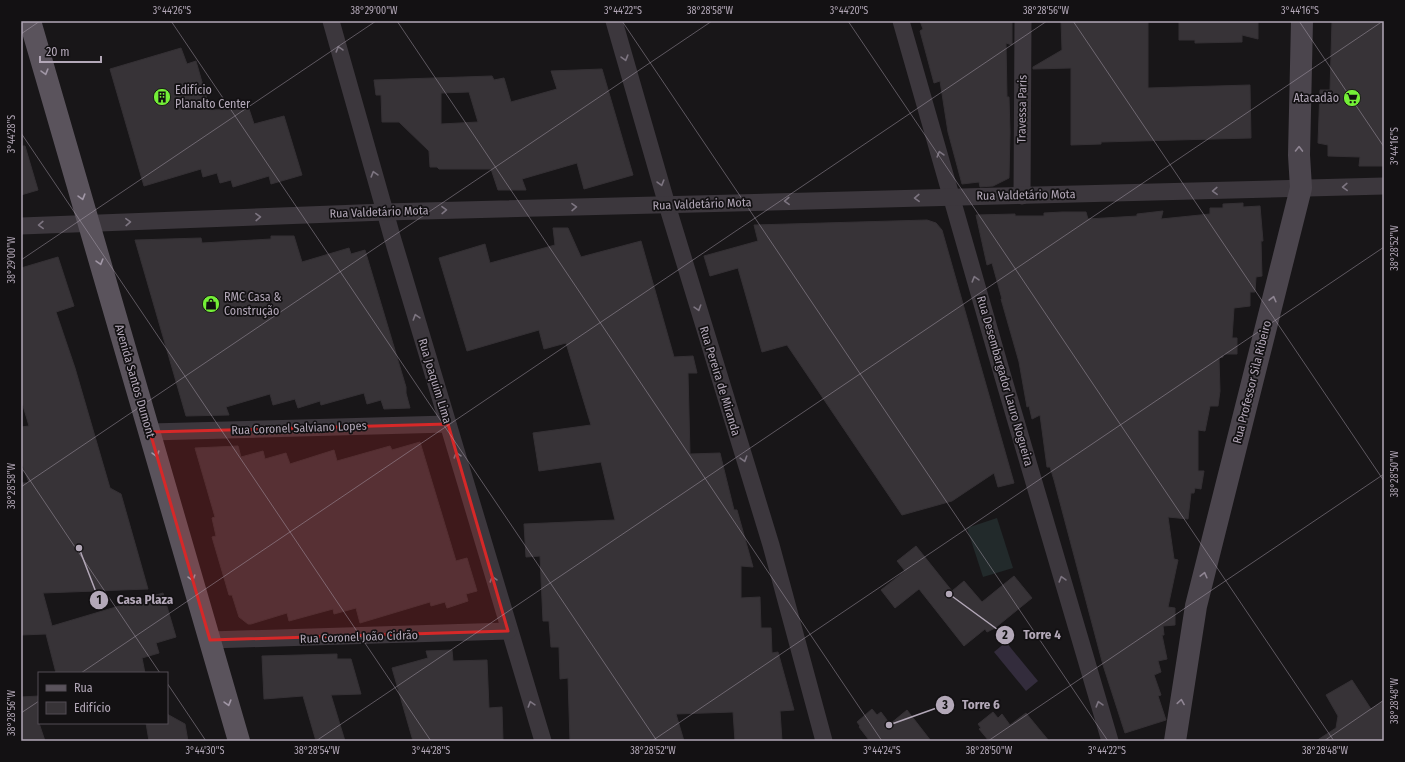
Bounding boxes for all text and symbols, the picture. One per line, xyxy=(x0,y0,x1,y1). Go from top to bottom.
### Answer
text: 3°44'26"S xyxy=(153,5,191,17)
text: 38°29'00"W xyxy=(351,5,398,17)
text: 3°44'22"S xyxy=(604,5,642,17)
text: 38°28'58"W xyxy=(687,5,734,17)
text: 3°44'20"S xyxy=(830,5,868,17)
text: 38°28'56"W xyxy=(1023,5,1070,17)
text: 3°44'16"S xyxy=(1281,5,1319,17)
scale bar xyxy=(40,38,101,64)
text: 20 m xyxy=(46,45,70,59)
one-way arrow xyxy=(335,46,343,53)
one-way arrow xyxy=(620,55,629,62)
one-way arrow xyxy=(40,68,49,75)
street label: Travessa Paris xyxy=(1014,75,1030,143)
place label: Edifício Planalto Center xyxy=(175,83,251,111)
building icon: Edifício Planalto Center xyxy=(152,87,172,107)
supermarket icon: Atacadão xyxy=(1342,88,1362,108)
place label: Atacadão xyxy=(1293,91,1339,105)
text: 3°44'28"S xyxy=(6,115,18,153)
text: 3°44'16"S xyxy=(1389,127,1401,165)
one-way arrow xyxy=(1295,146,1303,152)
one-way arrow xyxy=(936,151,945,158)
one-way arrow xyxy=(370,171,379,178)
one-way arrow xyxy=(656,180,665,187)
one-way arrow xyxy=(1342,183,1348,191)
one-way arrow xyxy=(1212,186,1218,195)
street label: Rua Valdetário Mota xyxy=(976,187,1076,203)
one-way arrow xyxy=(77,193,85,200)
one-way arrow xyxy=(914,193,920,202)
street label: Rua Valdetário Mota xyxy=(652,195,752,213)
one-way arrow xyxy=(784,197,790,206)
street label: Rua Valdetário Mota xyxy=(329,203,429,221)
one-way arrow xyxy=(571,203,577,211)
one-way arrow xyxy=(441,206,447,214)
one-way arrow xyxy=(255,213,261,221)
one-way arrow xyxy=(125,218,131,226)
one-way arrow xyxy=(38,221,44,230)
text: 38°28'52"W xyxy=(1389,225,1401,271)
text: 38°29'00"W xyxy=(6,236,18,283)
one-way arrow xyxy=(95,258,104,265)
one-way arrow xyxy=(972,276,980,282)
place label: RMC Casa & Construção xyxy=(224,290,281,318)
shop icon: RMC Casa & Construção xyxy=(201,294,221,314)
street label: Rua Desembargador Lauro Nogueira xyxy=(974,294,1036,468)
one-way arrow xyxy=(1268,296,1276,302)
one-way arrow xyxy=(693,304,702,311)
one-way arrow xyxy=(412,313,421,320)
street label: Rua Professor Sila Ribeiro xyxy=(1230,319,1274,445)
street label: Avenida Santos Dumont xyxy=(112,323,158,439)
street label: Rua Pereira de Miranda xyxy=(697,325,743,438)
street label: Rua Joaquim Lima xyxy=(415,337,455,425)
street label: Rua Coronel Salviano Lopes xyxy=(231,419,367,437)
one-way arrow xyxy=(151,450,160,457)
text: 38°28'50"W xyxy=(1389,450,1401,497)
one-way arrow xyxy=(453,451,462,458)
one-way arrow xyxy=(739,455,748,462)
text: 38°28'58"W xyxy=(6,462,18,509)
one-way arrow xyxy=(1199,571,1207,578)
one-way arrow xyxy=(187,575,196,582)
one-way arrow xyxy=(489,576,498,583)
one-way arrow xyxy=(1058,576,1067,583)
callout: Casa Plaza xyxy=(89,587,182,612)
text: Casa Plaza xyxy=(117,592,174,607)
text: 1 xyxy=(96,593,102,607)
callout: Torre 4 xyxy=(995,622,1069,647)
text: Torre 4 xyxy=(1023,627,1061,642)
street label: Rua Coronel João Cidrão xyxy=(300,628,418,646)
text: 2 xyxy=(1001,628,1008,642)
legend xyxy=(38,672,168,724)
text: 38°28'48"W xyxy=(1389,677,1401,724)
text: Rua xyxy=(74,681,93,695)
text: 38°28'56"W xyxy=(6,689,18,736)
callout: Torre 6 xyxy=(935,692,1008,717)
text: Torre 6 xyxy=(962,697,1000,712)
text: 3 xyxy=(941,698,948,712)
one-way arrow xyxy=(1176,699,1185,706)
one-way arrow xyxy=(223,700,232,707)
one-way arrow xyxy=(527,700,536,707)
one-way arrow xyxy=(1095,700,1104,707)
text: Edifício xyxy=(74,701,111,715)
text: 3°44'30"S xyxy=(186,745,224,757)
text: 38°28'54"W xyxy=(294,745,340,757)
text: 3°44'28"S xyxy=(412,745,450,757)
text: 38°28'52"W xyxy=(630,745,676,757)
text: 3°44'24"S xyxy=(863,745,901,757)
text: 38°28'50"W xyxy=(966,745,1013,757)
text: 3°44'22"S xyxy=(1088,745,1126,757)
text: 38°28'48"W xyxy=(1302,745,1349,757)

